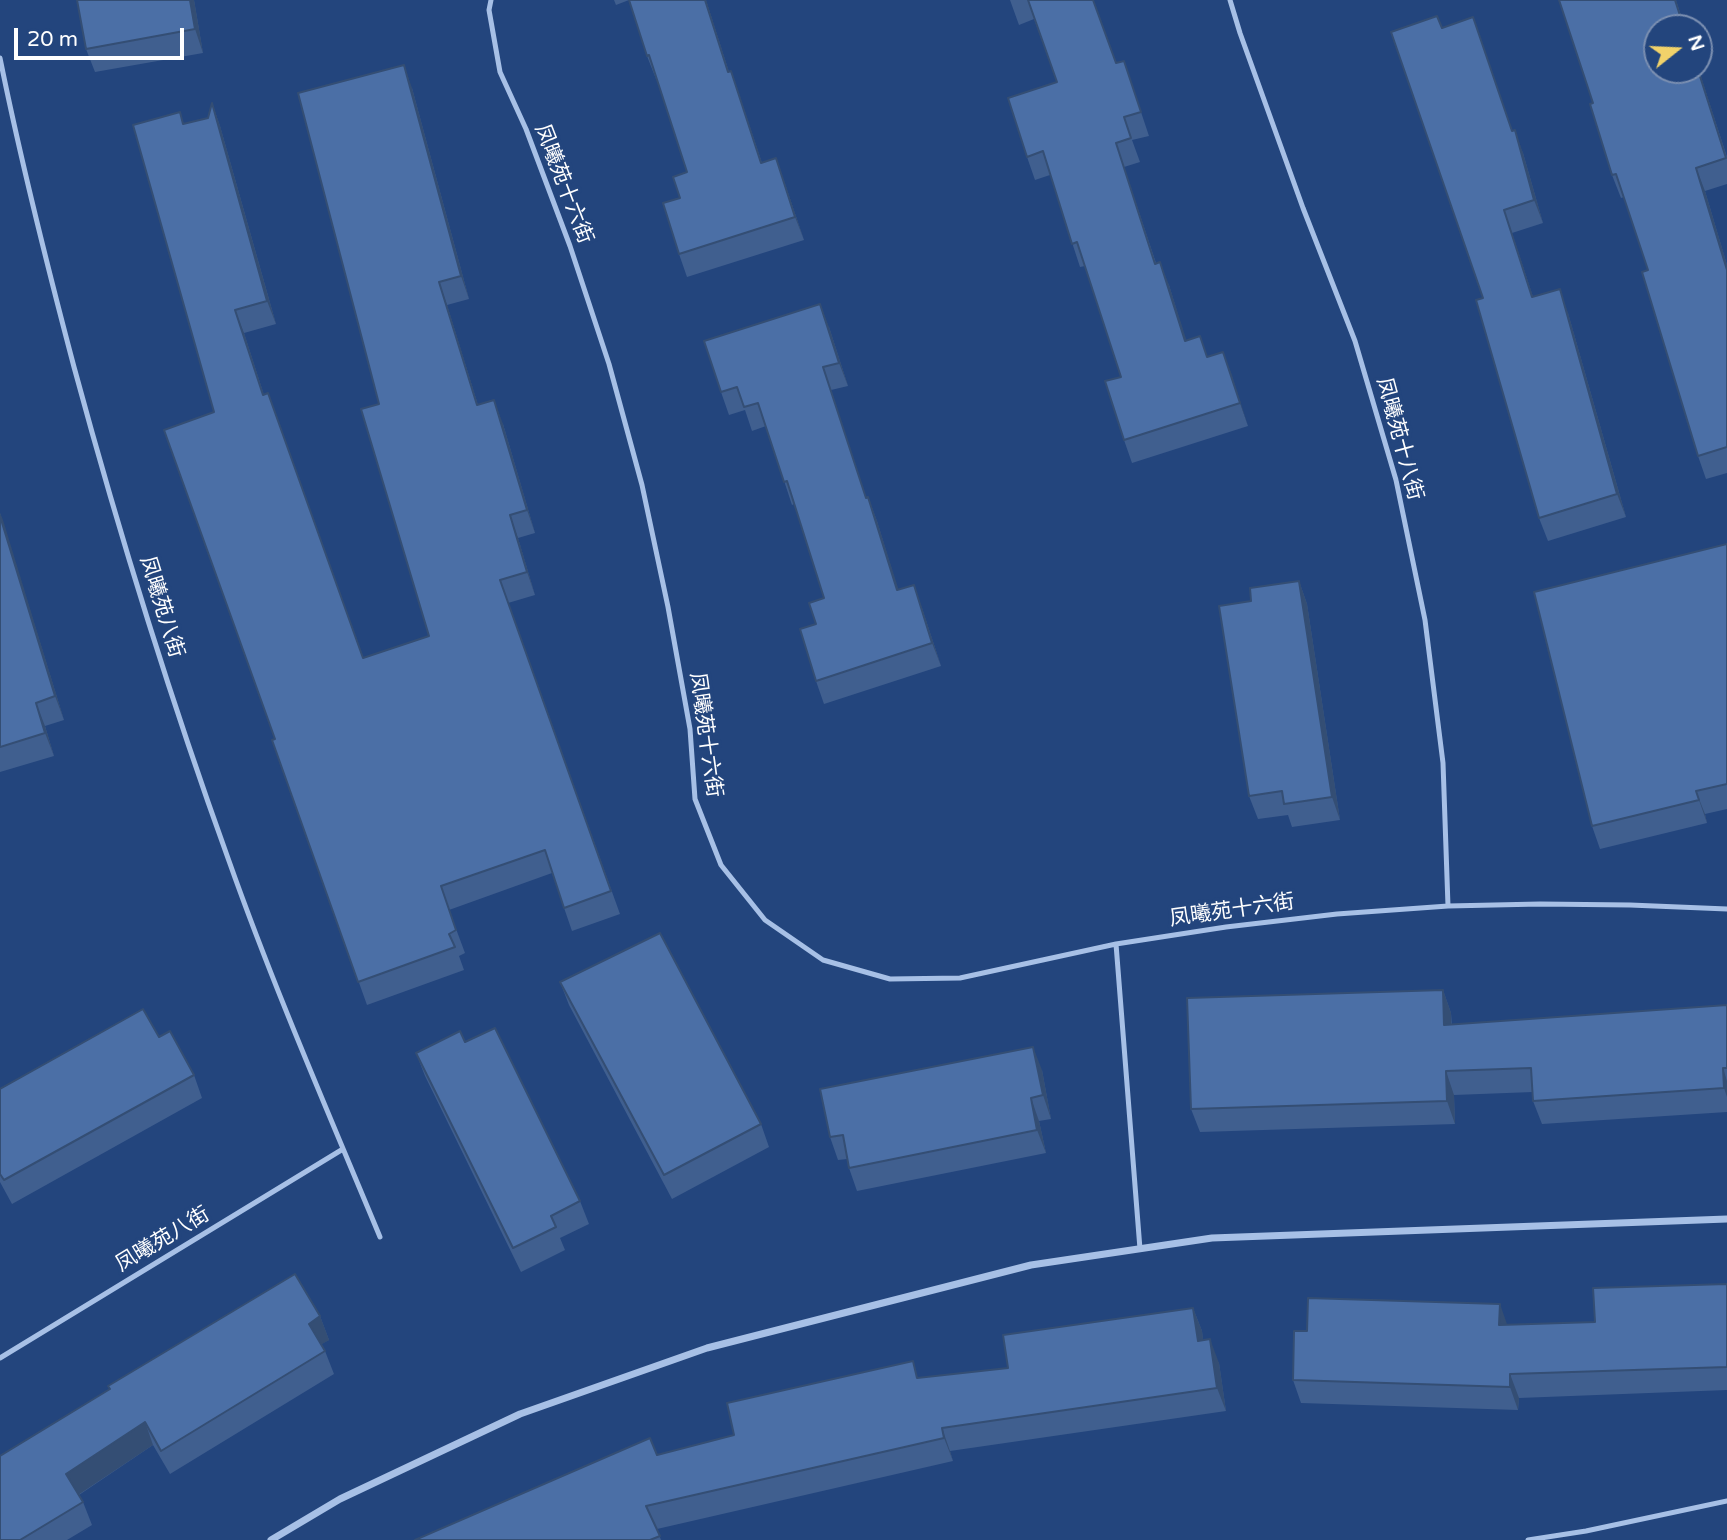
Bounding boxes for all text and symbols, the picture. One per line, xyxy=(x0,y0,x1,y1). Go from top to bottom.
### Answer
scale bar xyxy=(18,14,187,58)
north arrow xyxy=(1643,14,1713,84)
text: 20 m xyxy=(27,27,78,52)
text: N xyxy=(1683,32,1709,54)
street label: 凤曦苑十六街 xyxy=(529,121,597,247)
street label: 凤曦苑十八街 xyxy=(1371,375,1427,503)
street label: 凤曦苑八街 xyxy=(134,553,188,661)
street label: 凤曦苑十六街 xyxy=(684,671,726,799)
street label: 凤曦苑十六街 xyxy=(1168,890,1296,932)
street label: 凤曦苑八街 xyxy=(112,1202,214,1278)

